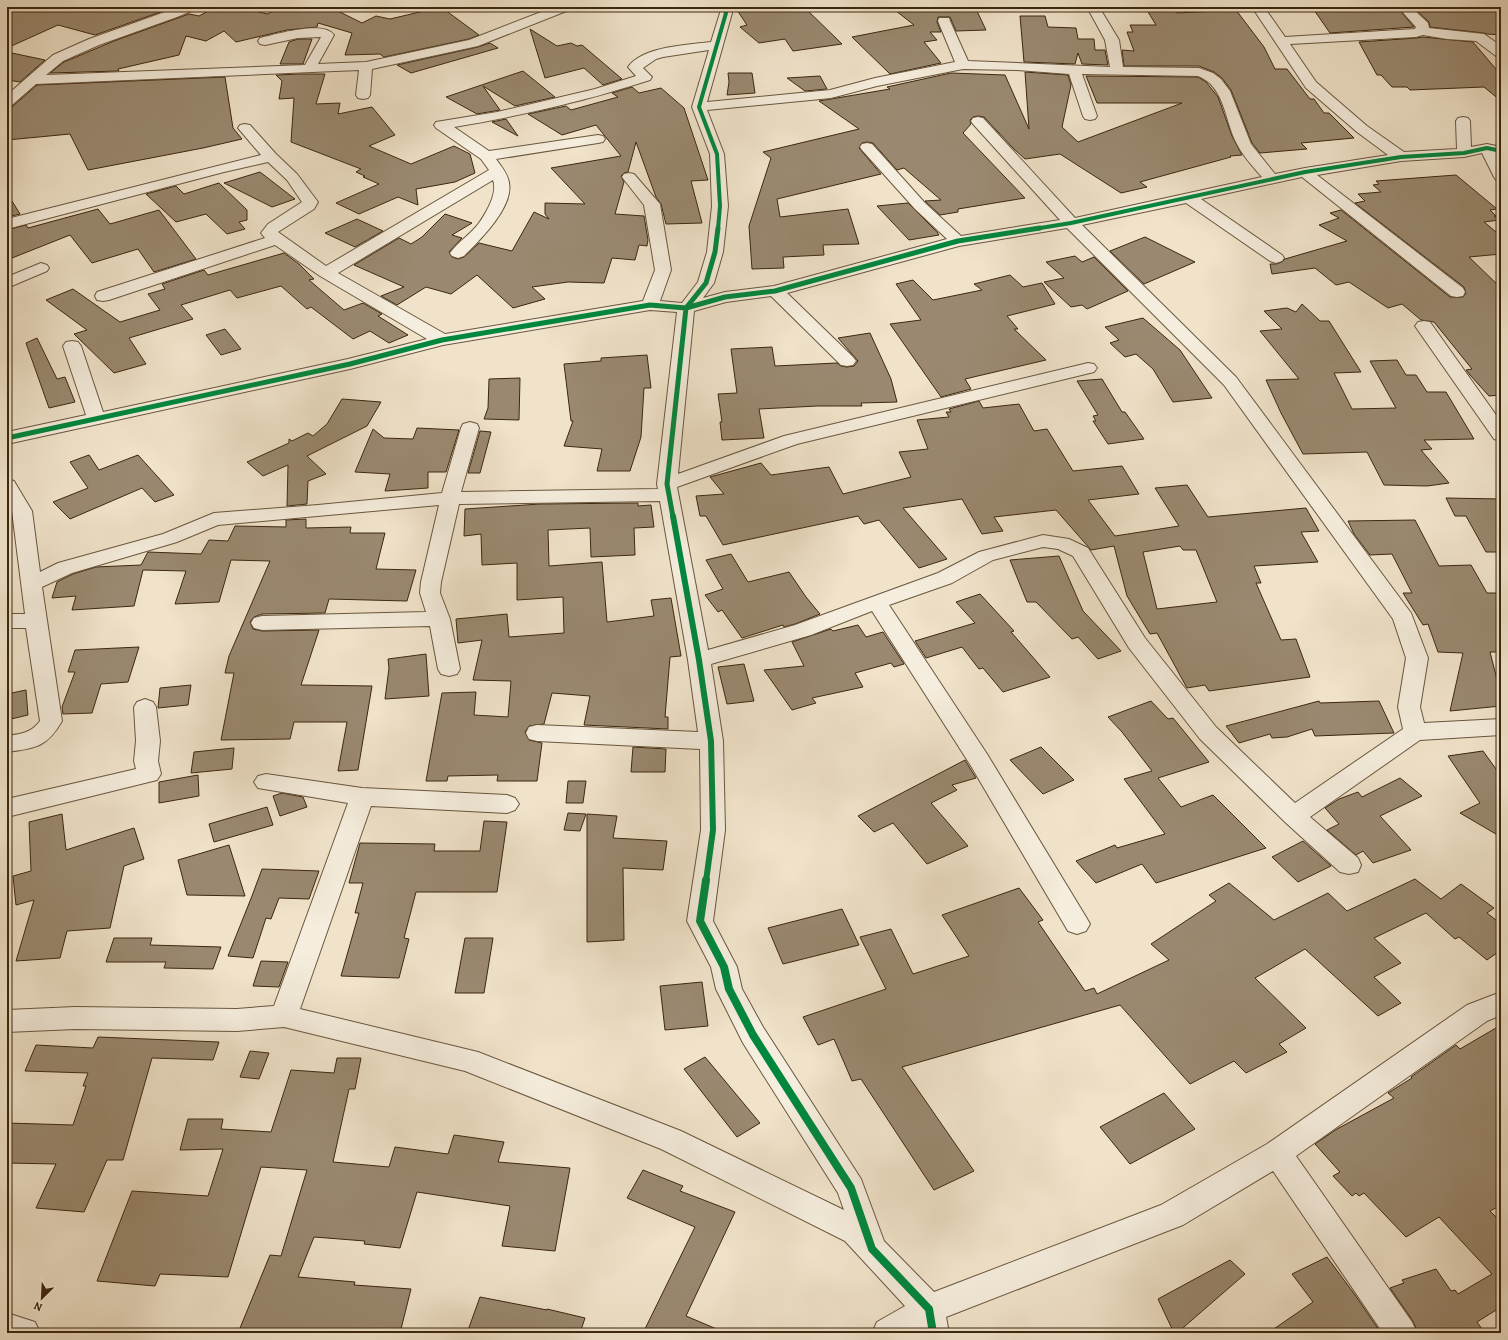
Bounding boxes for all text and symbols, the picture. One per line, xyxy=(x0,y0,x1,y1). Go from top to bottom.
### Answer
north arrow xyxy=(22,1278,62,1318)
text: N xyxy=(31,1298,45,1315)

